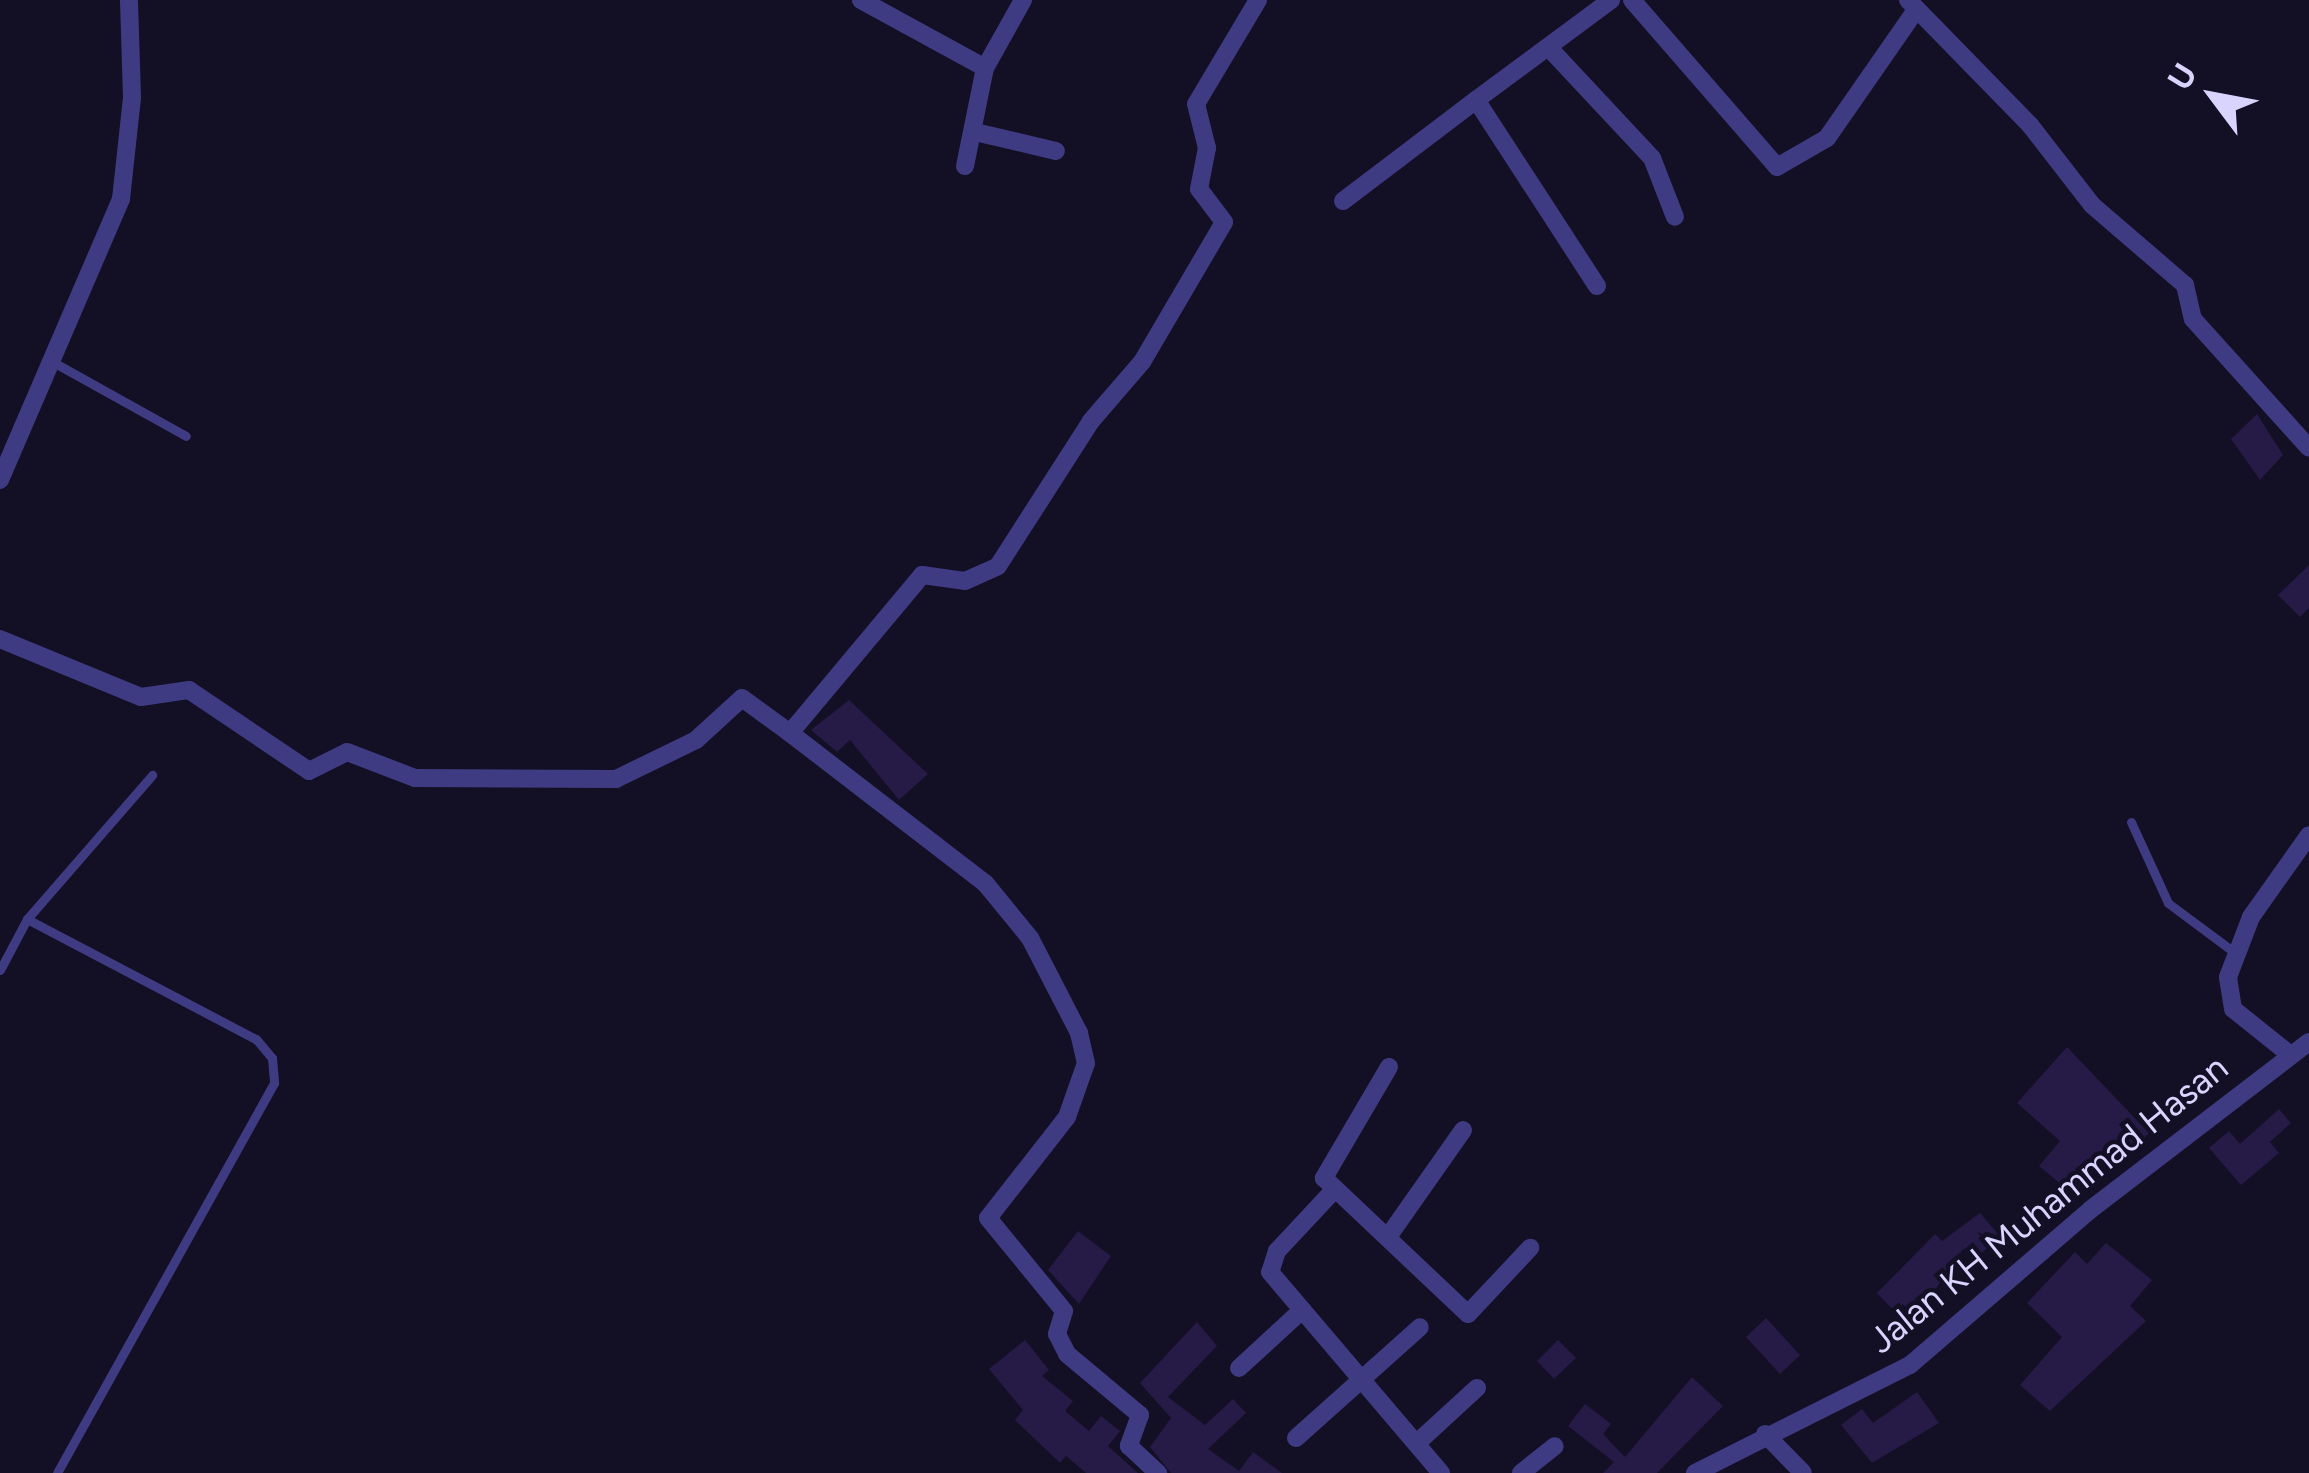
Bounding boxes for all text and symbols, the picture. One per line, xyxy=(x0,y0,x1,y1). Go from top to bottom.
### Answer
north arrow xyxy=(2153,36,2273,156)
text: U xyxy=(2159,56,2205,97)
street label: Jalan KH Muhammad Hasan xyxy=(1860,1046,2236,1362)

